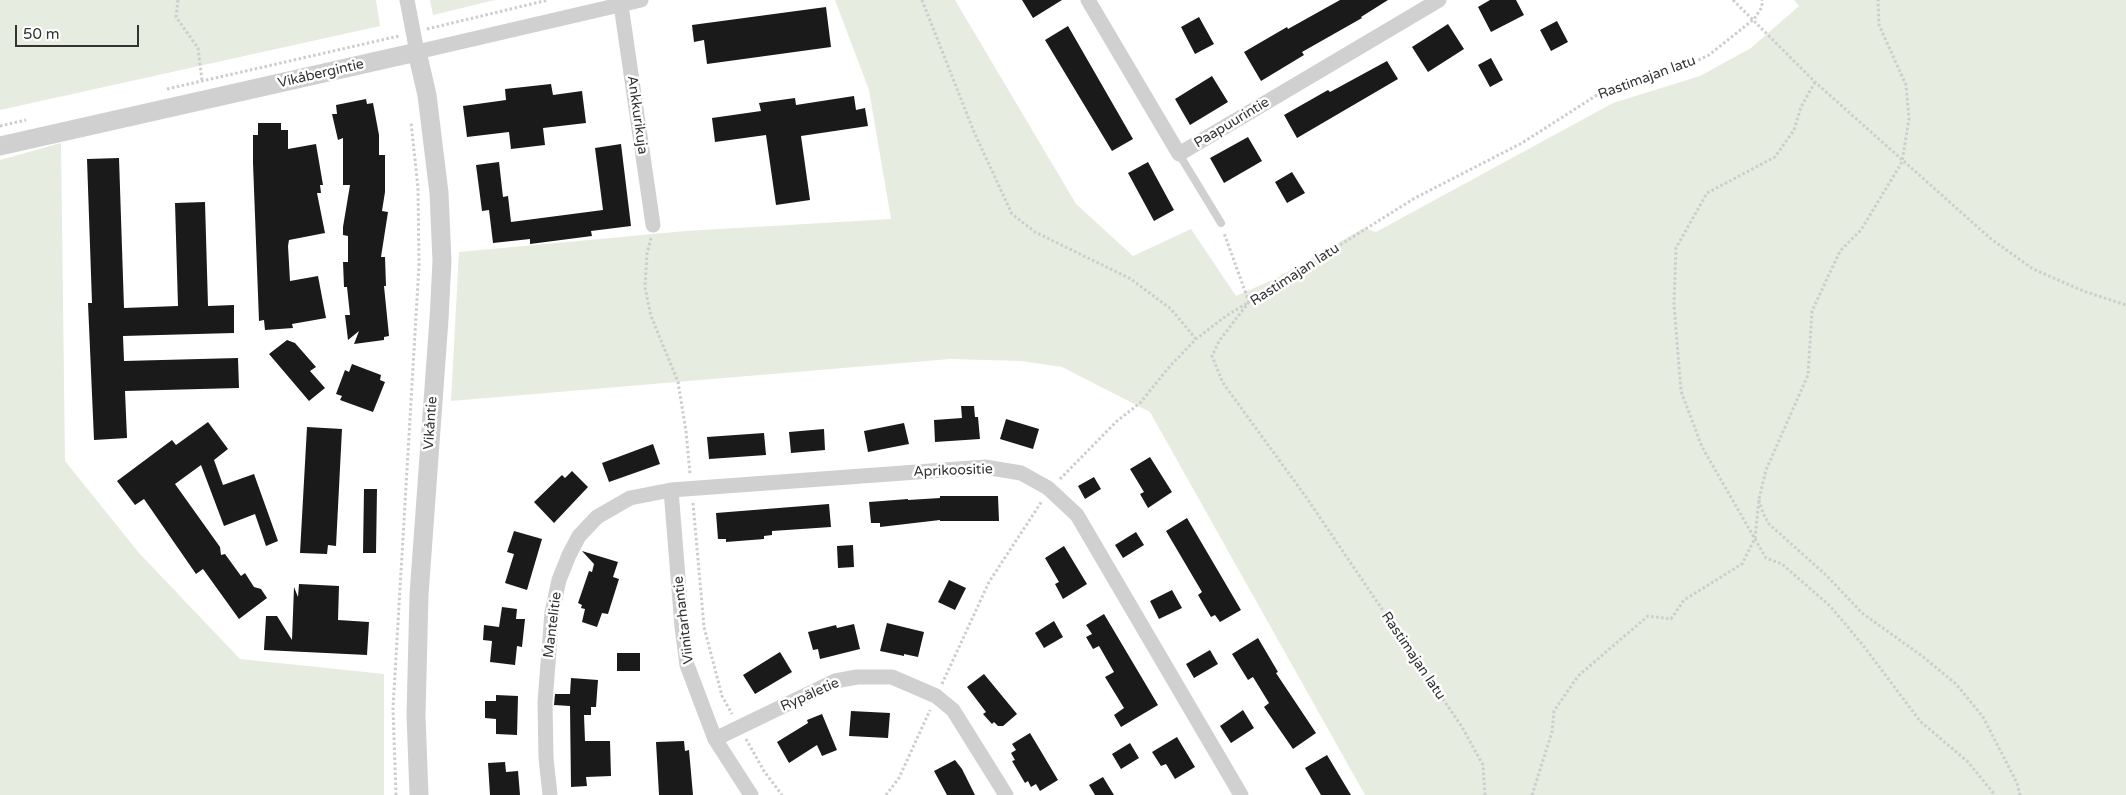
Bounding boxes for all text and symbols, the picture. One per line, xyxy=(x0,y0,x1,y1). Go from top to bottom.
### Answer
scale bar xyxy=(18,15,141,47)
text: 50 m xyxy=(23,25,60,43)
street label: Rastimajan latu xyxy=(1596,53,1698,103)
street label: Vikåbergintie xyxy=(276,56,366,92)
street label: Ankkurikuja xyxy=(623,75,651,155)
street label: Paapuurintie xyxy=(1191,94,1273,152)
street label: Rastimajan latu xyxy=(1247,240,1343,310)
street label: Vikåntie xyxy=(421,396,441,450)
street label: Aprikoositie xyxy=(913,461,993,481)
street label: Viinitarhantie xyxy=(670,575,698,665)
street label: Mantelitie xyxy=(541,591,565,659)
street label: Rastimajan latu xyxy=(1377,609,1449,703)
street label: Rypäletie xyxy=(778,675,842,715)

